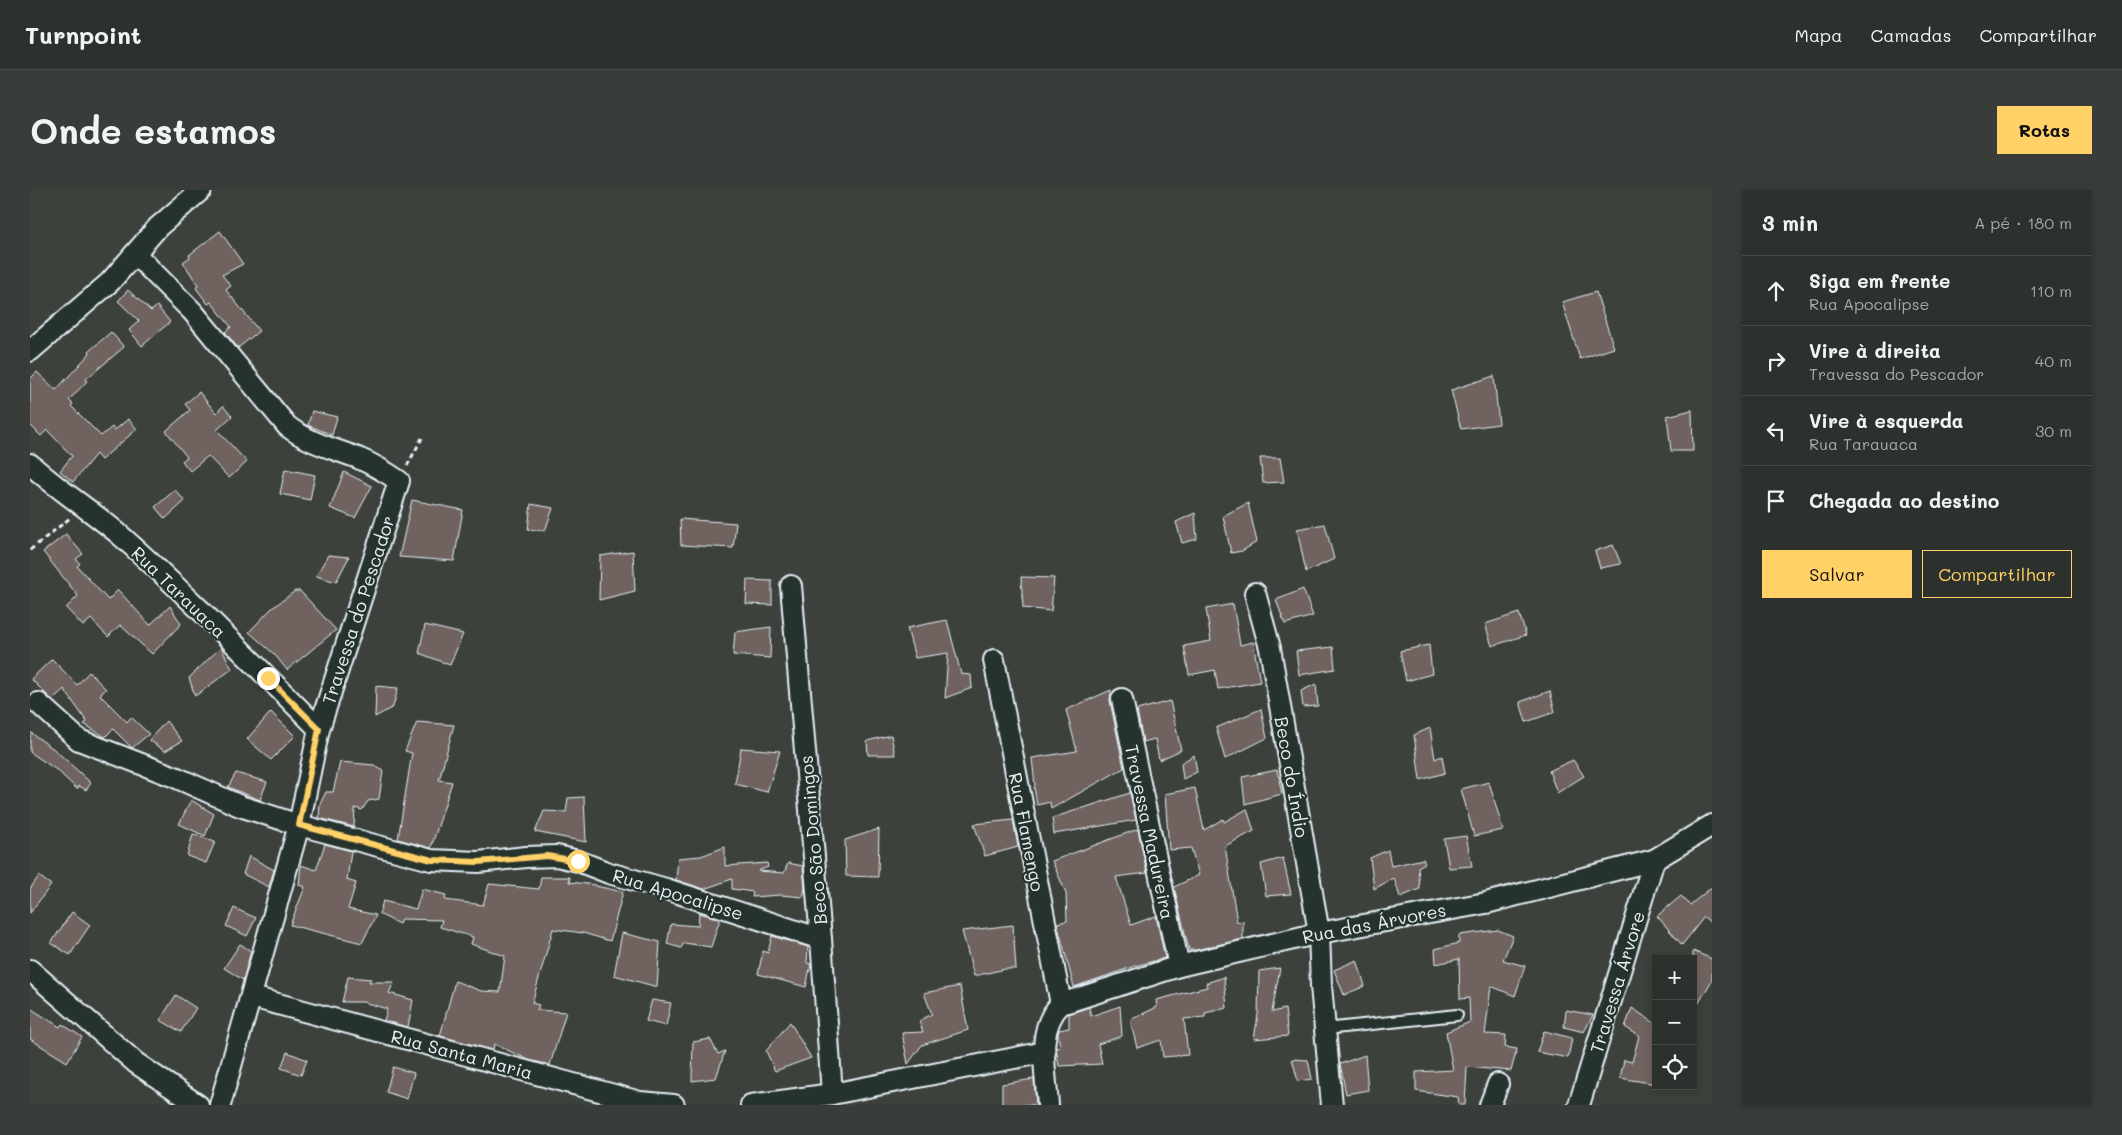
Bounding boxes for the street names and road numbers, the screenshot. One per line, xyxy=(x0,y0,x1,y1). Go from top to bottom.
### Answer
street label: Travessa do Pescador xyxy=(316,513,400,707)
street label: Rua Tarauaca xyxy=(127,541,231,643)
street label: Beco do Índio xyxy=(1270,715,1315,840)
street label: Travessa Madureira xyxy=(1120,742,1180,922)
street label: Beco São Domingos xyxy=(794,754,832,926)
street label: Rua Flamengo xyxy=(1004,770,1050,894)
street label: Rua Apocalipse xyxy=(610,863,746,925)
street label: Rua das Árvores xyxy=(1300,897,1448,949)
street label: Travessa Árvore xyxy=(1584,908,1650,1056)
street label: Rua Santa Maria xyxy=(388,1024,536,1084)

